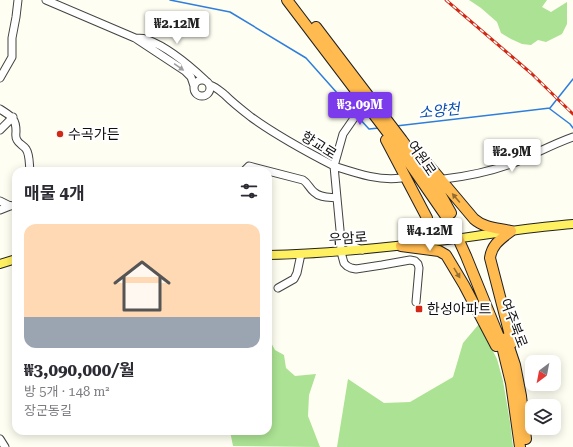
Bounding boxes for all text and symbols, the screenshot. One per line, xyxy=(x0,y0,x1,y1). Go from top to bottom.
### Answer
pin: ₩2.12M xyxy=(144,11,210,45)
text: ₩2.12M xyxy=(154,16,200,31)
one-way arrow xyxy=(174,63,185,71)
pin: ₩3.09M xyxy=(327,92,393,126)
text: ₩3.09M xyxy=(337,97,383,112)
water label: 소양천 xyxy=(417,100,463,122)
place label: 수곡가든 xyxy=(68,126,120,142)
street label: 향교로 xyxy=(298,128,340,162)
marker: 수곡가든 xyxy=(55,129,65,139)
street label: 여원로 xyxy=(404,138,440,179)
pin: ₩2.9M xyxy=(484,139,540,173)
text: ₩2.9M xyxy=(493,144,531,159)
icon: filters xyxy=(238,180,260,202)
text: 매물 4개 xyxy=(24,183,85,203)
one-way arrow xyxy=(452,193,461,203)
pin: ₩4.12M xyxy=(397,218,463,252)
text: ₩4.12M xyxy=(407,223,453,238)
street label: 우암로 xyxy=(328,229,368,247)
icon: home xyxy=(106,250,178,322)
one-way arrow xyxy=(453,267,460,279)
street label: 여주북로 xyxy=(497,296,531,350)
place label: 한성아파트 xyxy=(427,301,492,317)
marker: 한성아파트 xyxy=(414,304,424,314)
north arrow xyxy=(525,355,561,391)
map controls xyxy=(525,355,561,435)
text: ₩3,090,000/월 xyxy=(24,360,135,380)
text: 방 5개 · 148 m² xyxy=(24,384,110,399)
button: layers xyxy=(525,399,561,435)
text: 장군동길 xyxy=(24,403,72,418)

